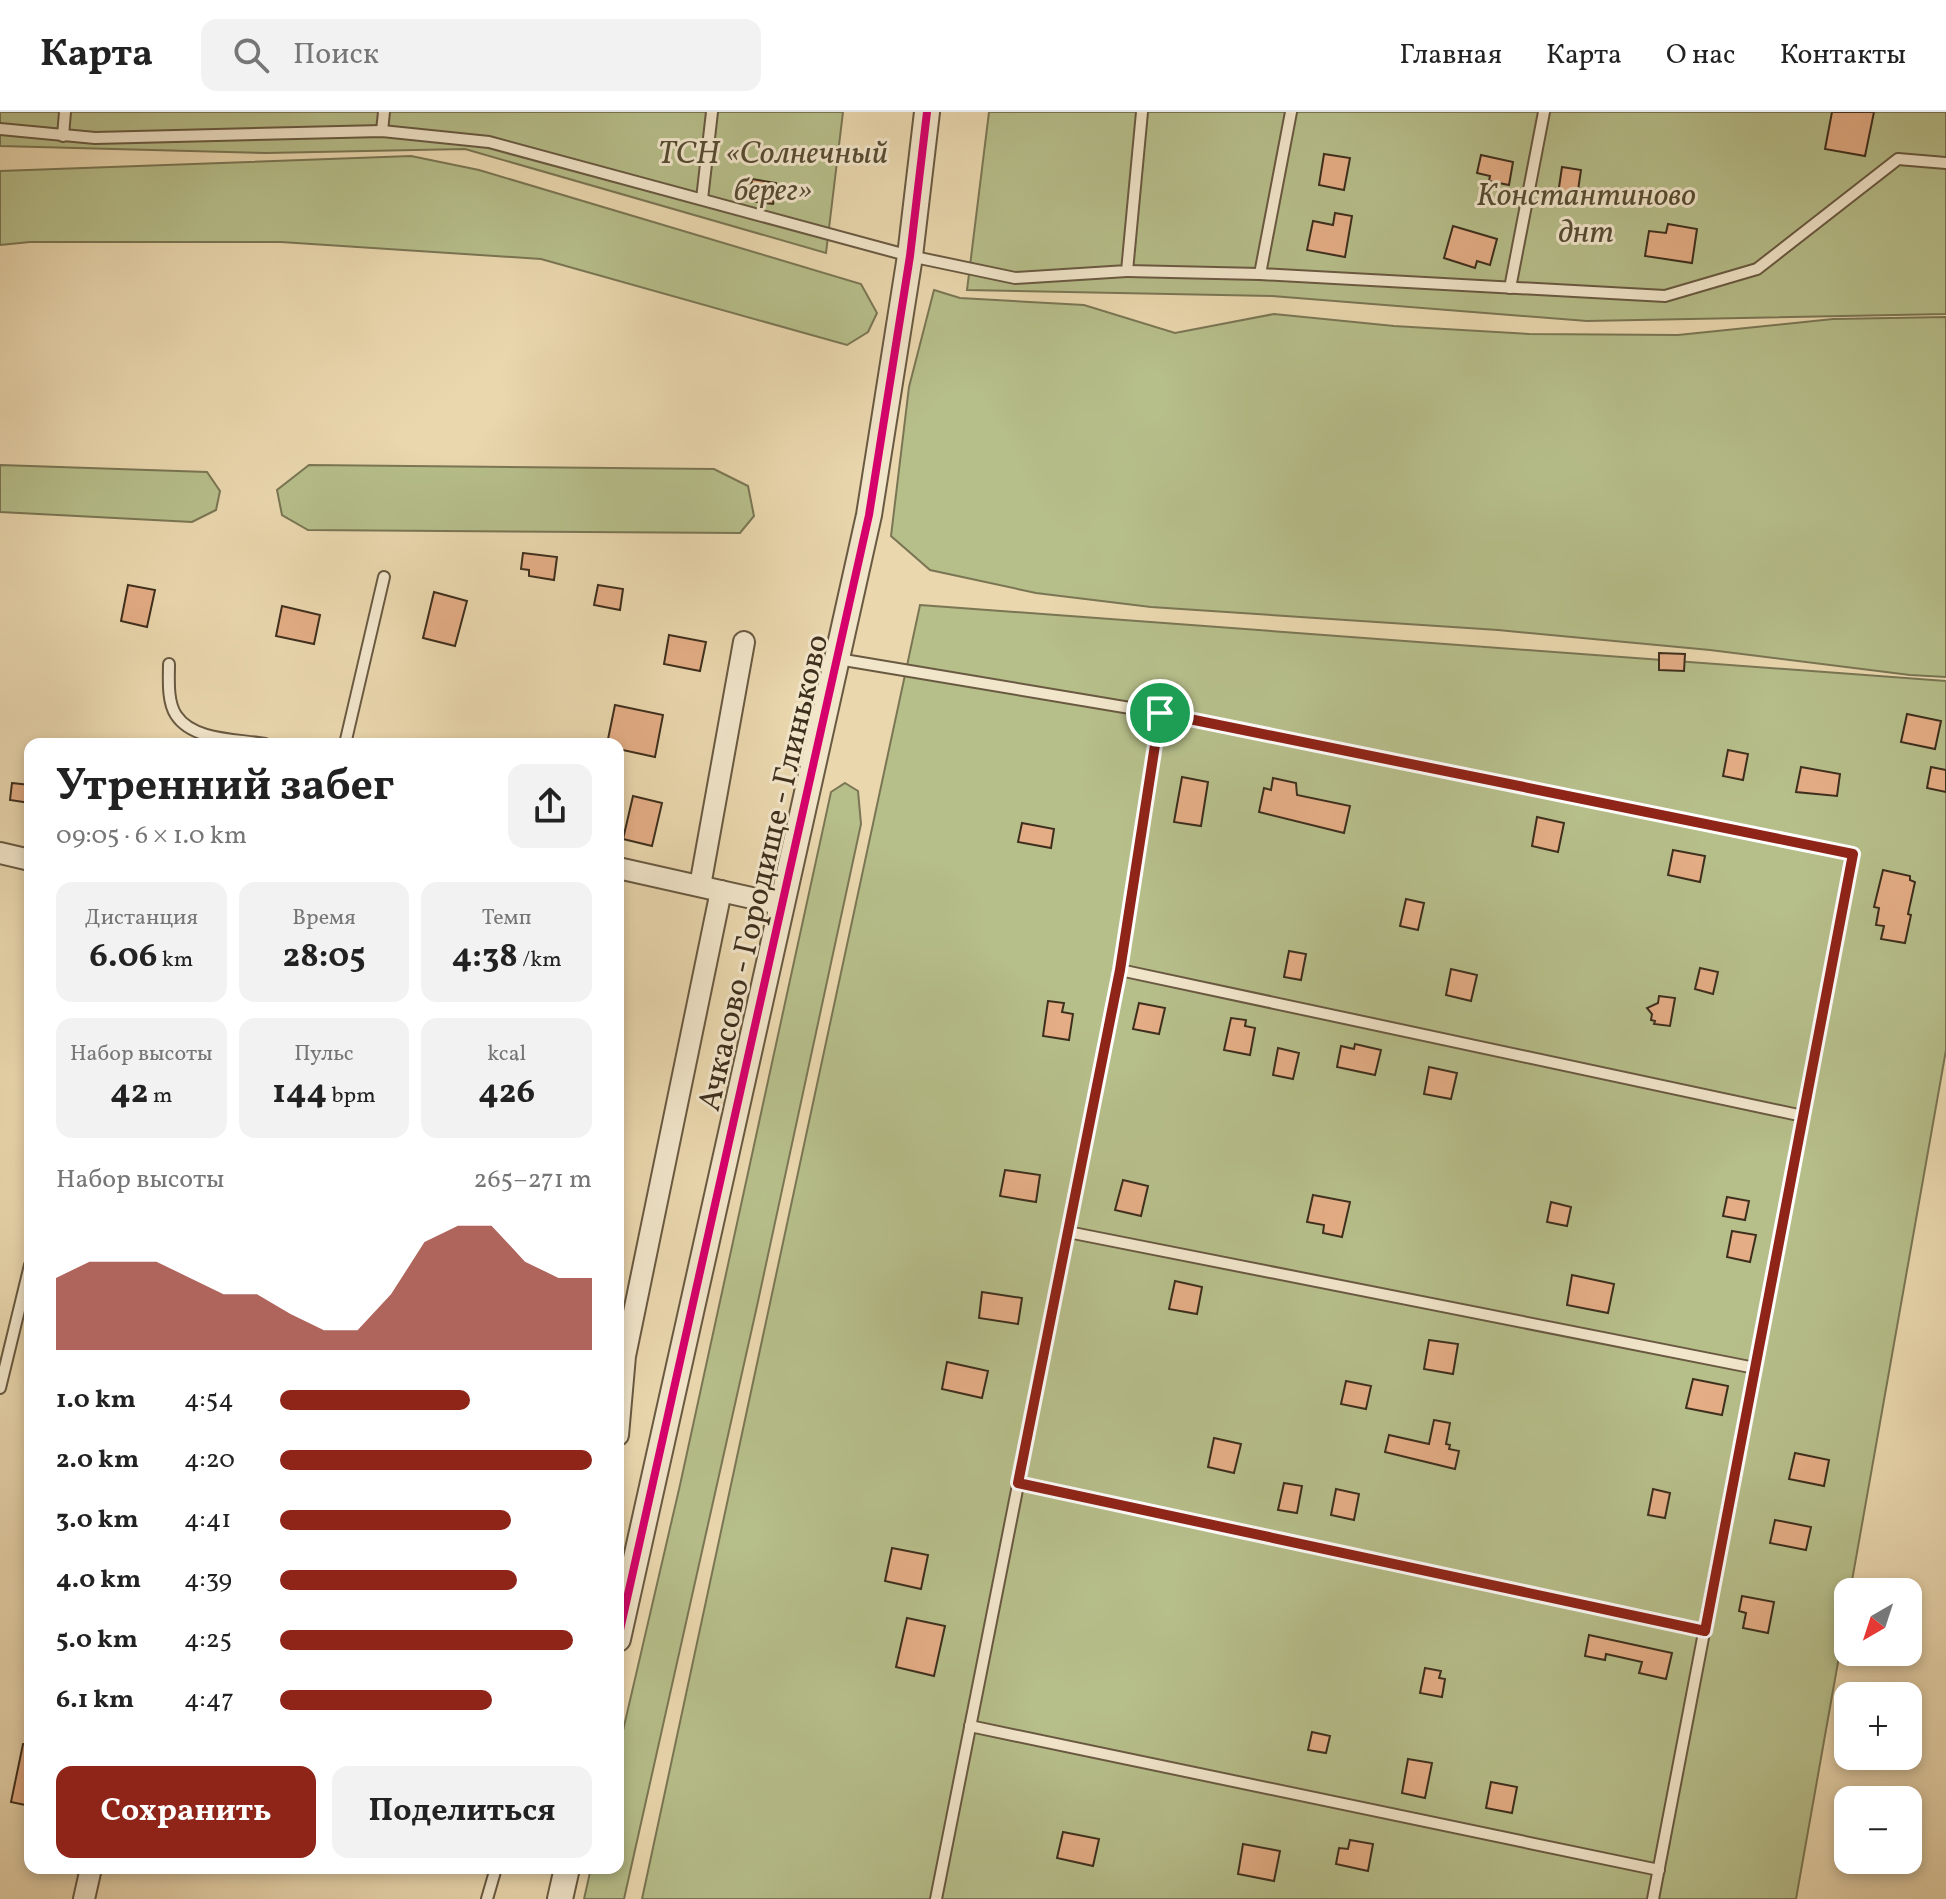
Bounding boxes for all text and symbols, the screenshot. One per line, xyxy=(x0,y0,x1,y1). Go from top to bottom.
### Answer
search box xyxy=(201,19,761,91)
text: Карта xyxy=(40,29,153,82)
icon: search xyxy=(229,33,273,77)
text: Поиск xyxy=(293,34,379,76)
text: Главная xyxy=(1400,36,1502,75)
text: Карта xyxy=(1546,36,1622,75)
text: О нас xyxy=(1666,36,1736,75)
text: Контакты xyxy=(1780,36,1906,75)
park label: ТСН «Солнечный берег» xyxy=(658,133,888,214)
park label: Константиново днт xyxy=(1476,175,1696,256)
street label: Ачкасово - Городище - Глиньково xyxy=(689,630,841,1116)
pin xyxy=(1126,679,1194,747)
icon: arrive xyxy=(1138,691,1182,735)
text: Утренний забег xyxy=(56,757,394,818)
button: share xyxy=(508,764,592,848)
text: 09:05 · 6 × 1.0 km xyxy=(56,818,247,854)
text: Дистанция xyxy=(85,903,198,934)
text: Время xyxy=(292,903,356,934)
text: Темп xyxy=(482,903,531,934)
text: 6.06 xyxy=(89,934,157,981)
text: 28:05 xyxy=(282,934,366,981)
text: 4:38 xyxy=(452,934,518,981)
text: km xyxy=(157,945,193,976)
text: /km xyxy=(518,945,562,976)
text: Набор высоты xyxy=(70,1039,213,1070)
text: Пульс xyxy=(294,1039,354,1070)
text: kcal xyxy=(487,1039,526,1070)
text: 42 xyxy=(110,1070,149,1117)
text: 144 xyxy=(272,1070,327,1117)
text: 426 xyxy=(478,1070,535,1117)
text: m xyxy=(149,1081,172,1112)
text: bpm xyxy=(327,1081,376,1112)
text: Набор высоты xyxy=(56,1162,224,1198)
text: 265–271 m xyxy=(473,1162,592,1198)
text: 1.0 km xyxy=(56,1382,136,1418)
text: 4:54 xyxy=(184,1382,234,1418)
text: 2.0 km xyxy=(56,1442,139,1478)
text: 4:20 xyxy=(184,1442,235,1478)
text: 3.0 km xyxy=(56,1502,139,1538)
text: 4:41 xyxy=(184,1502,231,1538)
text: 4.0 km xyxy=(56,1562,141,1598)
text: 4:39 xyxy=(184,1562,232,1598)
north arrow xyxy=(1834,1578,1922,1666)
map controls xyxy=(1834,1578,1922,1874)
text: 5.0 km xyxy=(56,1622,138,1658)
text: 4:25 xyxy=(184,1622,232,1658)
text: 6.1 km xyxy=(56,1682,134,1718)
text: 4:47 xyxy=(184,1682,234,1718)
button: + xyxy=(1834,1682,1922,1770)
button: Сохранить xyxy=(56,1766,316,1858)
button: Поделиться xyxy=(332,1766,592,1858)
button: − xyxy=(1834,1786,1922,1874)

